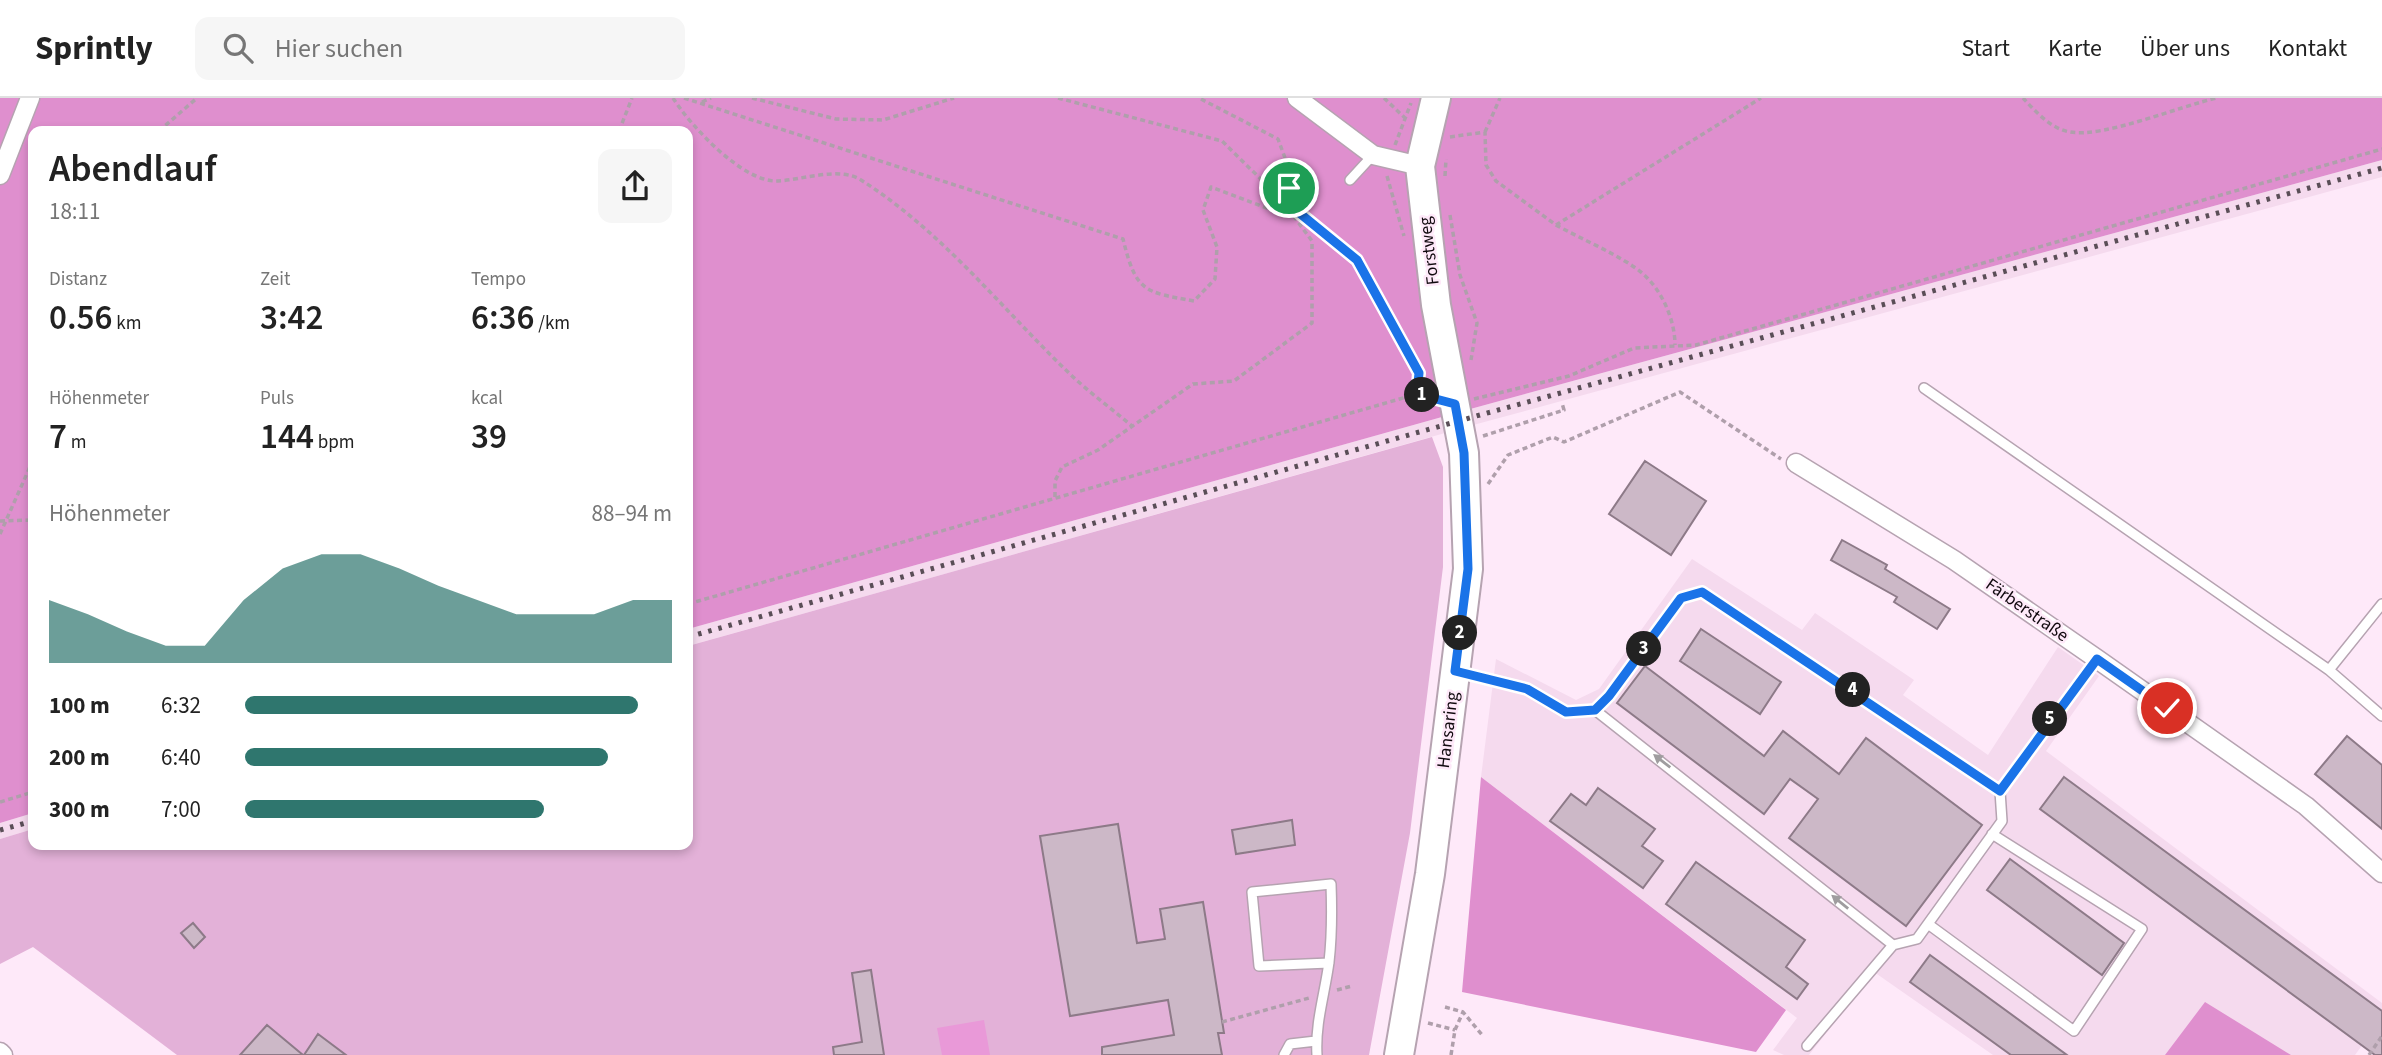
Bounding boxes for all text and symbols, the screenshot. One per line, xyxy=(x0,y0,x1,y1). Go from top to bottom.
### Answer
search box xyxy=(195,17,685,80)
text: Sprintly xyxy=(35,25,153,72)
icon: search xyxy=(219,29,257,67)
text: Hier suchen xyxy=(275,30,403,67)
text: Start xyxy=(1962,31,2010,66)
text: Karte xyxy=(2048,31,2102,66)
text: Über uns xyxy=(2140,31,2230,66)
text: Kontakt xyxy=(2268,31,2347,66)
text: Abendlauf xyxy=(49,142,217,196)
button: share xyxy=(598,149,672,223)
pin xyxy=(1259,158,1319,218)
icon: arrive xyxy=(1270,169,1308,207)
text: 18:11 xyxy=(49,195,100,228)
street label: Forstweg xyxy=(1412,215,1446,287)
text: Distanz xyxy=(49,266,107,293)
text: Zeit xyxy=(260,266,290,293)
text: Tempo xyxy=(471,266,526,293)
text: 0.56 xyxy=(49,293,113,343)
text: 3:42 xyxy=(260,293,324,343)
text: 6:36 xyxy=(471,293,535,343)
text: km xyxy=(113,310,141,337)
text: /km xyxy=(535,310,570,337)
pin: 1 xyxy=(1404,378,1440,412)
text: 1 xyxy=(1416,381,1427,408)
text: Höhenmeter xyxy=(49,385,149,412)
text: Puls xyxy=(260,385,294,412)
text: kcal xyxy=(471,385,503,412)
text: 7 xyxy=(49,412,67,462)
text: 144 xyxy=(260,412,314,462)
text: 39 xyxy=(471,412,507,462)
text: m xyxy=(67,429,87,456)
text: bpm xyxy=(314,429,354,456)
text: Höhenmeter xyxy=(49,497,170,530)
text: 88–94 m xyxy=(592,497,672,530)
street label: Färberstraße xyxy=(1980,572,2074,648)
pin: 2 xyxy=(1442,616,1478,650)
text: 2 xyxy=(1454,619,1465,646)
pin: 3 xyxy=(1626,632,1662,666)
text: 3 xyxy=(1638,635,1649,662)
pin: 4 xyxy=(1836,672,1870,708)
text: 4 xyxy=(1847,676,1858,703)
pin xyxy=(2137,678,2197,738)
text: 100 m xyxy=(49,689,110,722)
text: 6:32 xyxy=(161,689,201,722)
icon: check xyxy=(2148,689,2186,727)
street label: Hansaring xyxy=(1431,690,1465,770)
pin: 5 xyxy=(2032,702,2068,736)
text: 5 xyxy=(2044,705,2055,732)
text: 200 m xyxy=(49,741,110,774)
text: 6:40 xyxy=(161,741,201,774)
one-way arrow xyxy=(1653,754,1671,769)
text: 300 m xyxy=(49,793,110,826)
text: 7:00 xyxy=(161,793,201,826)
one-way arrow xyxy=(1831,896,1849,910)

